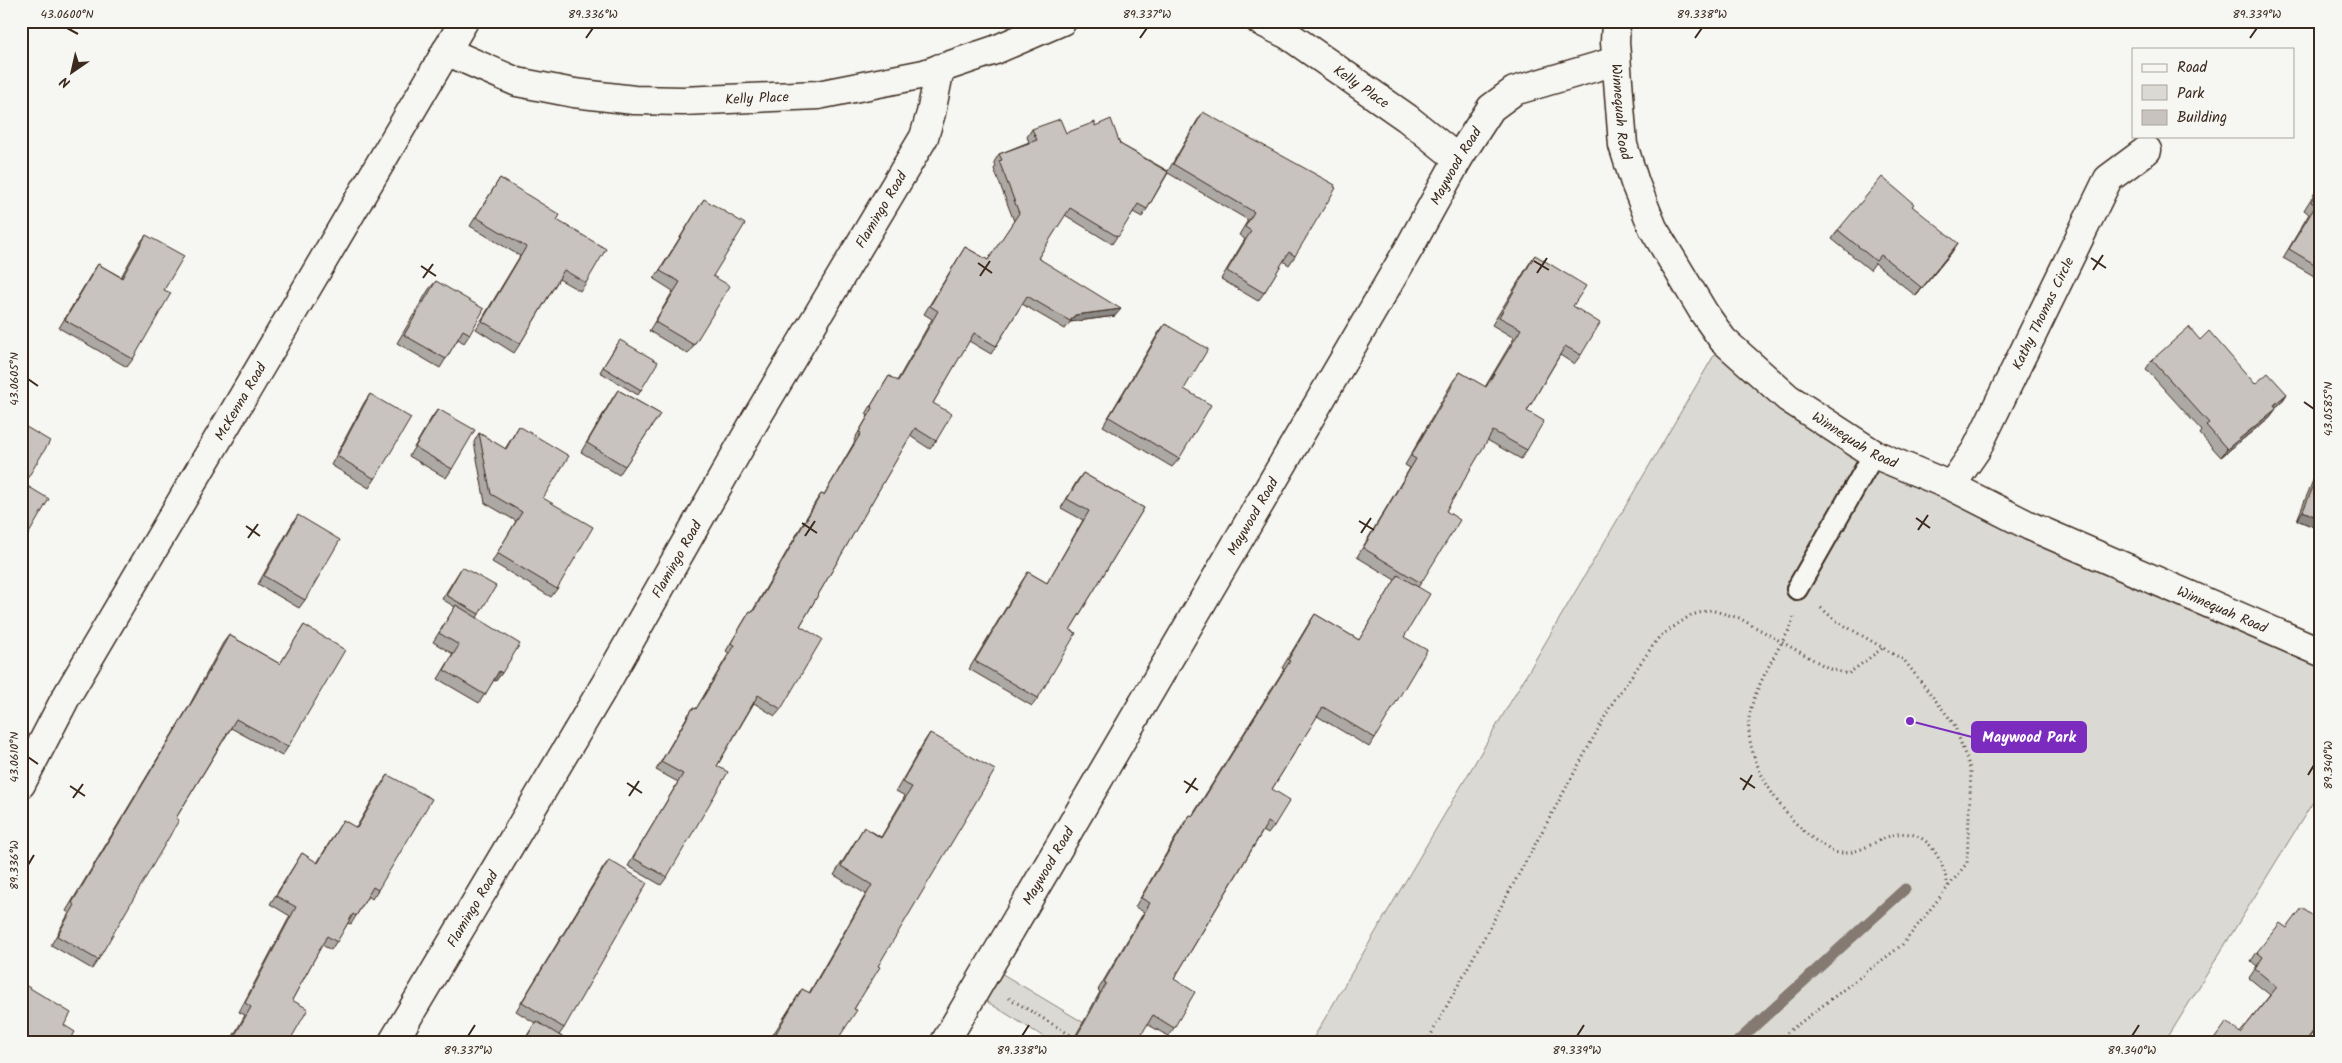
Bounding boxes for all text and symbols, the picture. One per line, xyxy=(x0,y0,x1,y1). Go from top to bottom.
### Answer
text: 43.0600°N xyxy=(40,5,94,24)
text: 89.336°W xyxy=(568,5,618,24)
text: 89.337°W xyxy=(1123,5,1171,24)
text: 89.338°W xyxy=(1677,5,1727,24)
text: 89.339°W xyxy=(2233,5,2281,24)
north arrow xyxy=(48,48,98,98)
legend xyxy=(2132,48,2294,138)
text: Road xyxy=(2177,56,2208,80)
street label: Kelly Place xyxy=(1329,60,1394,115)
street label: Winnequah Road xyxy=(1605,63,1637,164)
text: N xyxy=(55,70,75,94)
text: Park xyxy=(2177,82,2205,106)
street label: Kelly Place xyxy=(725,86,790,111)
text: Building xyxy=(2177,106,2227,130)
street label: Maywood Road xyxy=(1425,122,1488,209)
street label: Flamingo Road xyxy=(850,166,914,253)
street label: Kathy Thomas Circle xyxy=(2007,253,2081,374)
text: 43.0605°N xyxy=(5,352,24,406)
street label: McKenna Road xyxy=(209,358,273,445)
text: 43.0585°N xyxy=(2319,382,2338,436)
street label: Winnequah Road xyxy=(1807,406,1902,475)
street label: Maywood Road xyxy=(1222,473,1285,560)
street label: Flamingo Road xyxy=(646,516,709,602)
street label: Winnequah Road xyxy=(2173,581,2272,640)
callout: Maywood Park xyxy=(1972,722,2086,752)
text: Maywood Park xyxy=(1982,726,2076,750)
text: 43.0610°N xyxy=(5,732,24,782)
text: 89.340°W xyxy=(2319,741,2338,789)
street label: Maywood Road xyxy=(1017,822,1081,910)
text: 89.336°W xyxy=(5,840,24,890)
street label: Flamingo Road xyxy=(442,866,505,952)
text: 89.337°W xyxy=(444,1041,492,1060)
text: 89.338°W xyxy=(997,1041,1047,1060)
text: 89.339°W xyxy=(1553,1041,1601,1060)
text: 89.340°W xyxy=(2108,1041,2156,1060)

